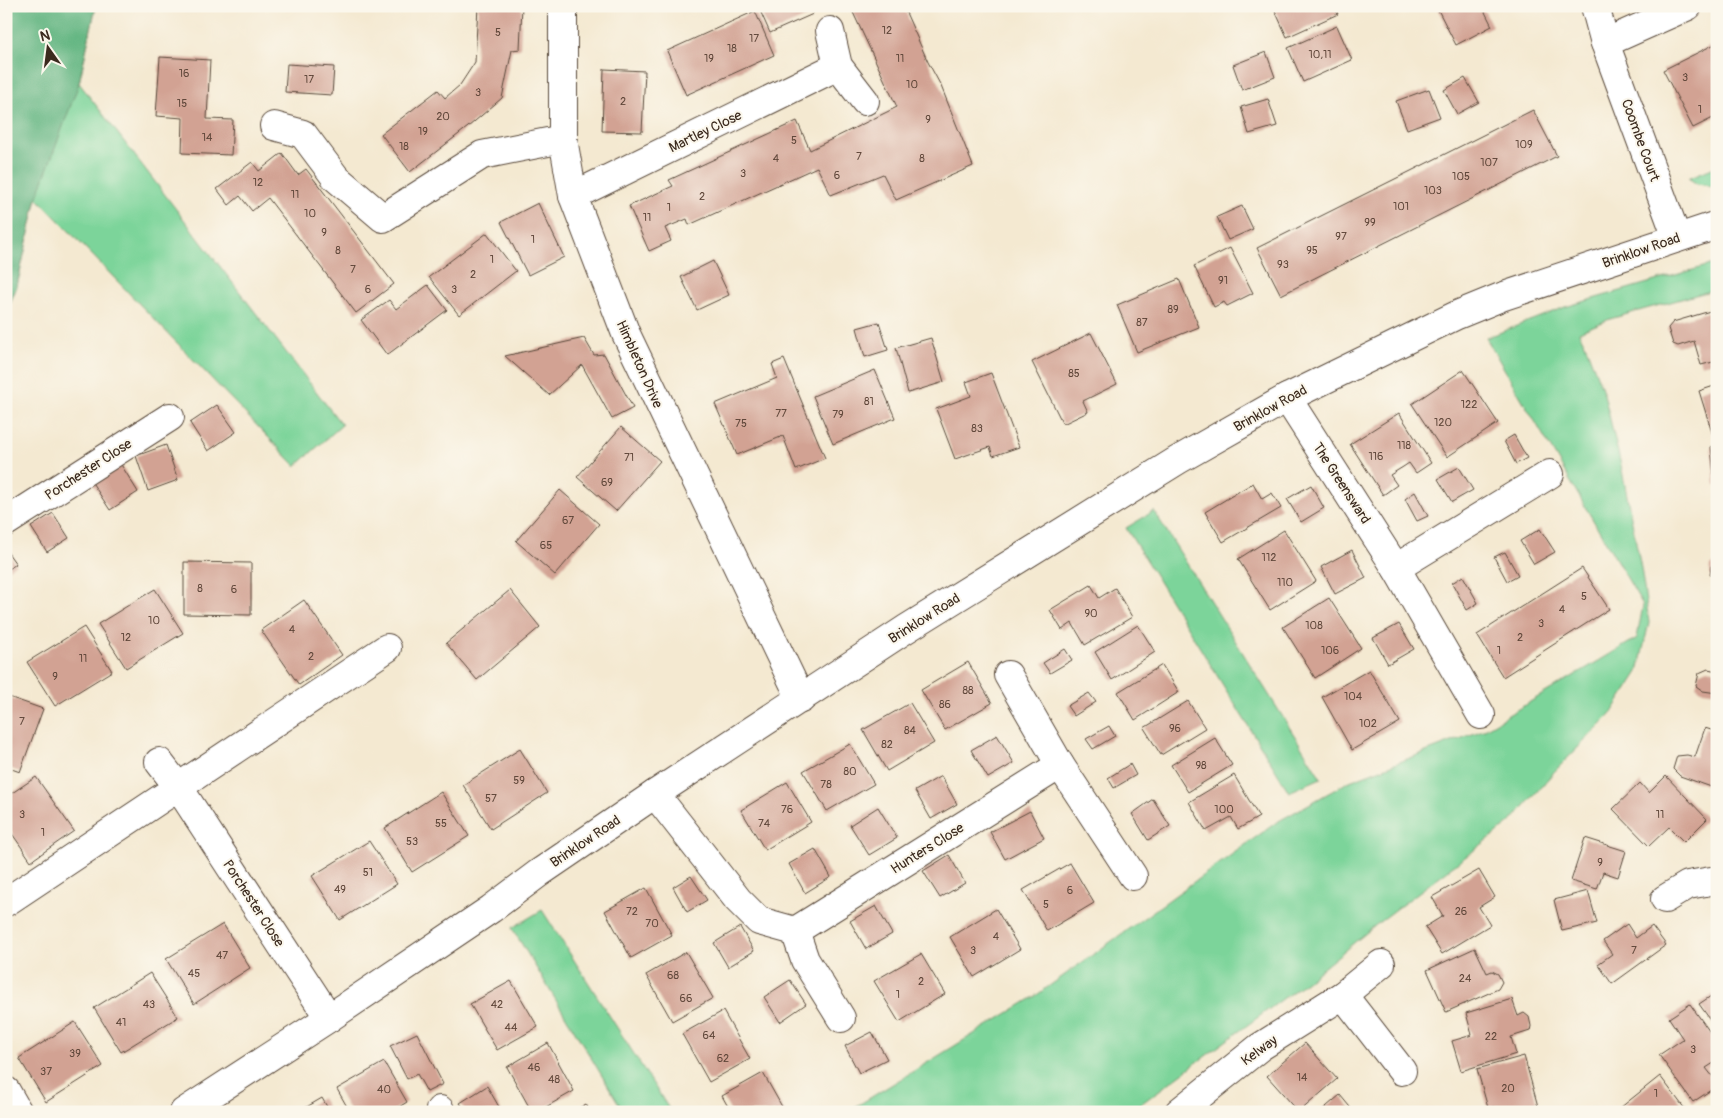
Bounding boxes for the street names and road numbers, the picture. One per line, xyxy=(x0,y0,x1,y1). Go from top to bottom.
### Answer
street label: Coombe Court xyxy=(1618,97,1663,184)
street label: Martley Close xyxy=(666,106,745,156)
street label: Brinklow Road xyxy=(1600,229,1682,272)
street label: Himbleton Drive xyxy=(613,318,667,411)
street label: Brinklow Road xyxy=(1231,381,1310,436)
street label: Porchester Close xyxy=(42,435,135,504)
street label: The Greensward xyxy=(1309,440,1374,527)
street label: Brinklow Road xyxy=(885,590,963,647)
street label: Brinklow Road xyxy=(547,812,624,871)
street label: Hunters Close xyxy=(887,819,967,878)
street label: Porchester Close xyxy=(219,857,288,950)
street label: Kelway xyxy=(1238,1032,1281,1069)

